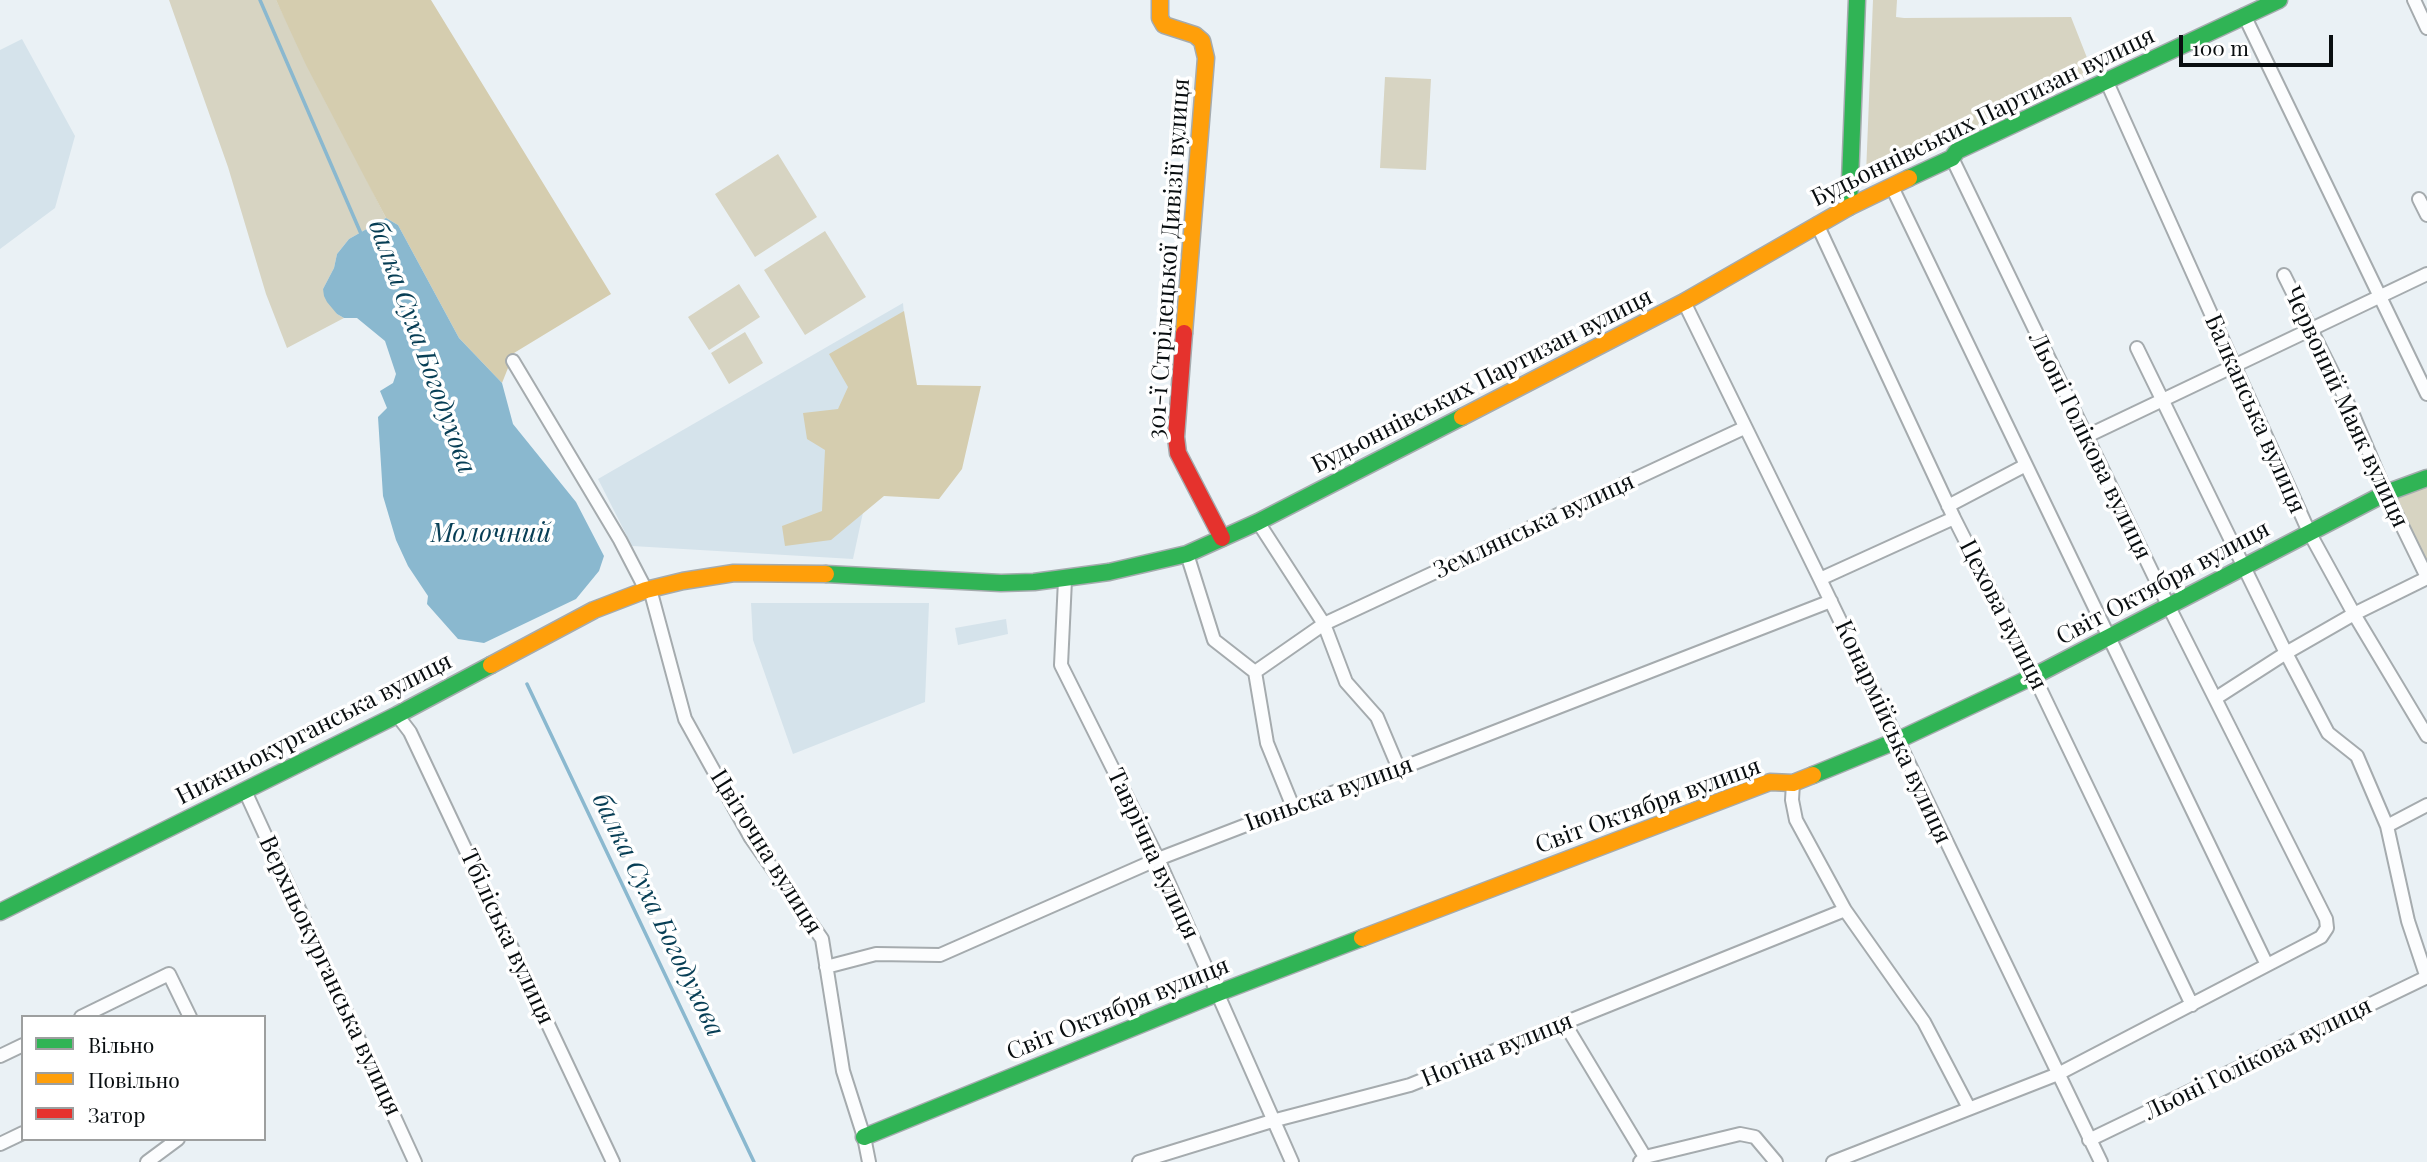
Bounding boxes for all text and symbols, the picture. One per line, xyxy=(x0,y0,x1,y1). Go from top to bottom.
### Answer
street label: Будьоннівських Партизан вулиця xyxy=(1807,21,2159,213)
scale bar xyxy=(2182,21,2336,65)
text: 100 m xyxy=(2192,33,2249,61)
street label: 301-ї Стрілецької Дивізії вулиця xyxy=(1142,77,1196,441)
water label: балка Суха Богодухова xyxy=(362,216,482,478)
street label: Будьоннівських Партизан вулиця xyxy=(1307,282,1657,480)
street label: Червоний Маяк вулиця xyxy=(2277,282,2415,532)
street label: Балканська вулиця xyxy=(2198,310,2312,518)
street label: Льоні Голікова вулиця xyxy=(2022,328,2158,564)
street label: Землянська вулиця xyxy=(1429,467,1639,585)
street label: Світ Октября вулиця xyxy=(2051,515,2275,651)
water label: Молочний xyxy=(431,518,551,550)
street label: Цехова вулиця xyxy=(1953,535,2053,695)
street label: Конармійська вулиця xyxy=(1829,616,1957,848)
street label: Нижньокурганська вулиця xyxy=(171,647,457,811)
street label: Iюньска вулиця xyxy=(1241,750,1417,838)
street label: Світ Октября вулиця xyxy=(1532,752,1764,860)
street label: Цвiточна вулиця xyxy=(704,764,828,940)
street label: Таврічна вулиця xyxy=(1101,764,1205,944)
water label: балка Суха Богодухова xyxy=(585,788,731,1042)
street label: Верхньокурганська вулиця xyxy=(252,832,408,1120)
street label: Тбіліська вулиця xyxy=(454,845,560,1029)
street label: Світ Октября вулиця xyxy=(1003,951,1233,1067)
street label: Льоні Голікова вулиця xyxy=(2140,991,2376,1127)
street label: Ногіна вулиця xyxy=(1417,1007,1577,1093)
legend xyxy=(21,1015,266,1141)
text: Вільно xyxy=(88,1030,154,1058)
text: Повільно xyxy=(88,1065,180,1093)
text: Затор xyxy=(88,1100,145,1128)

